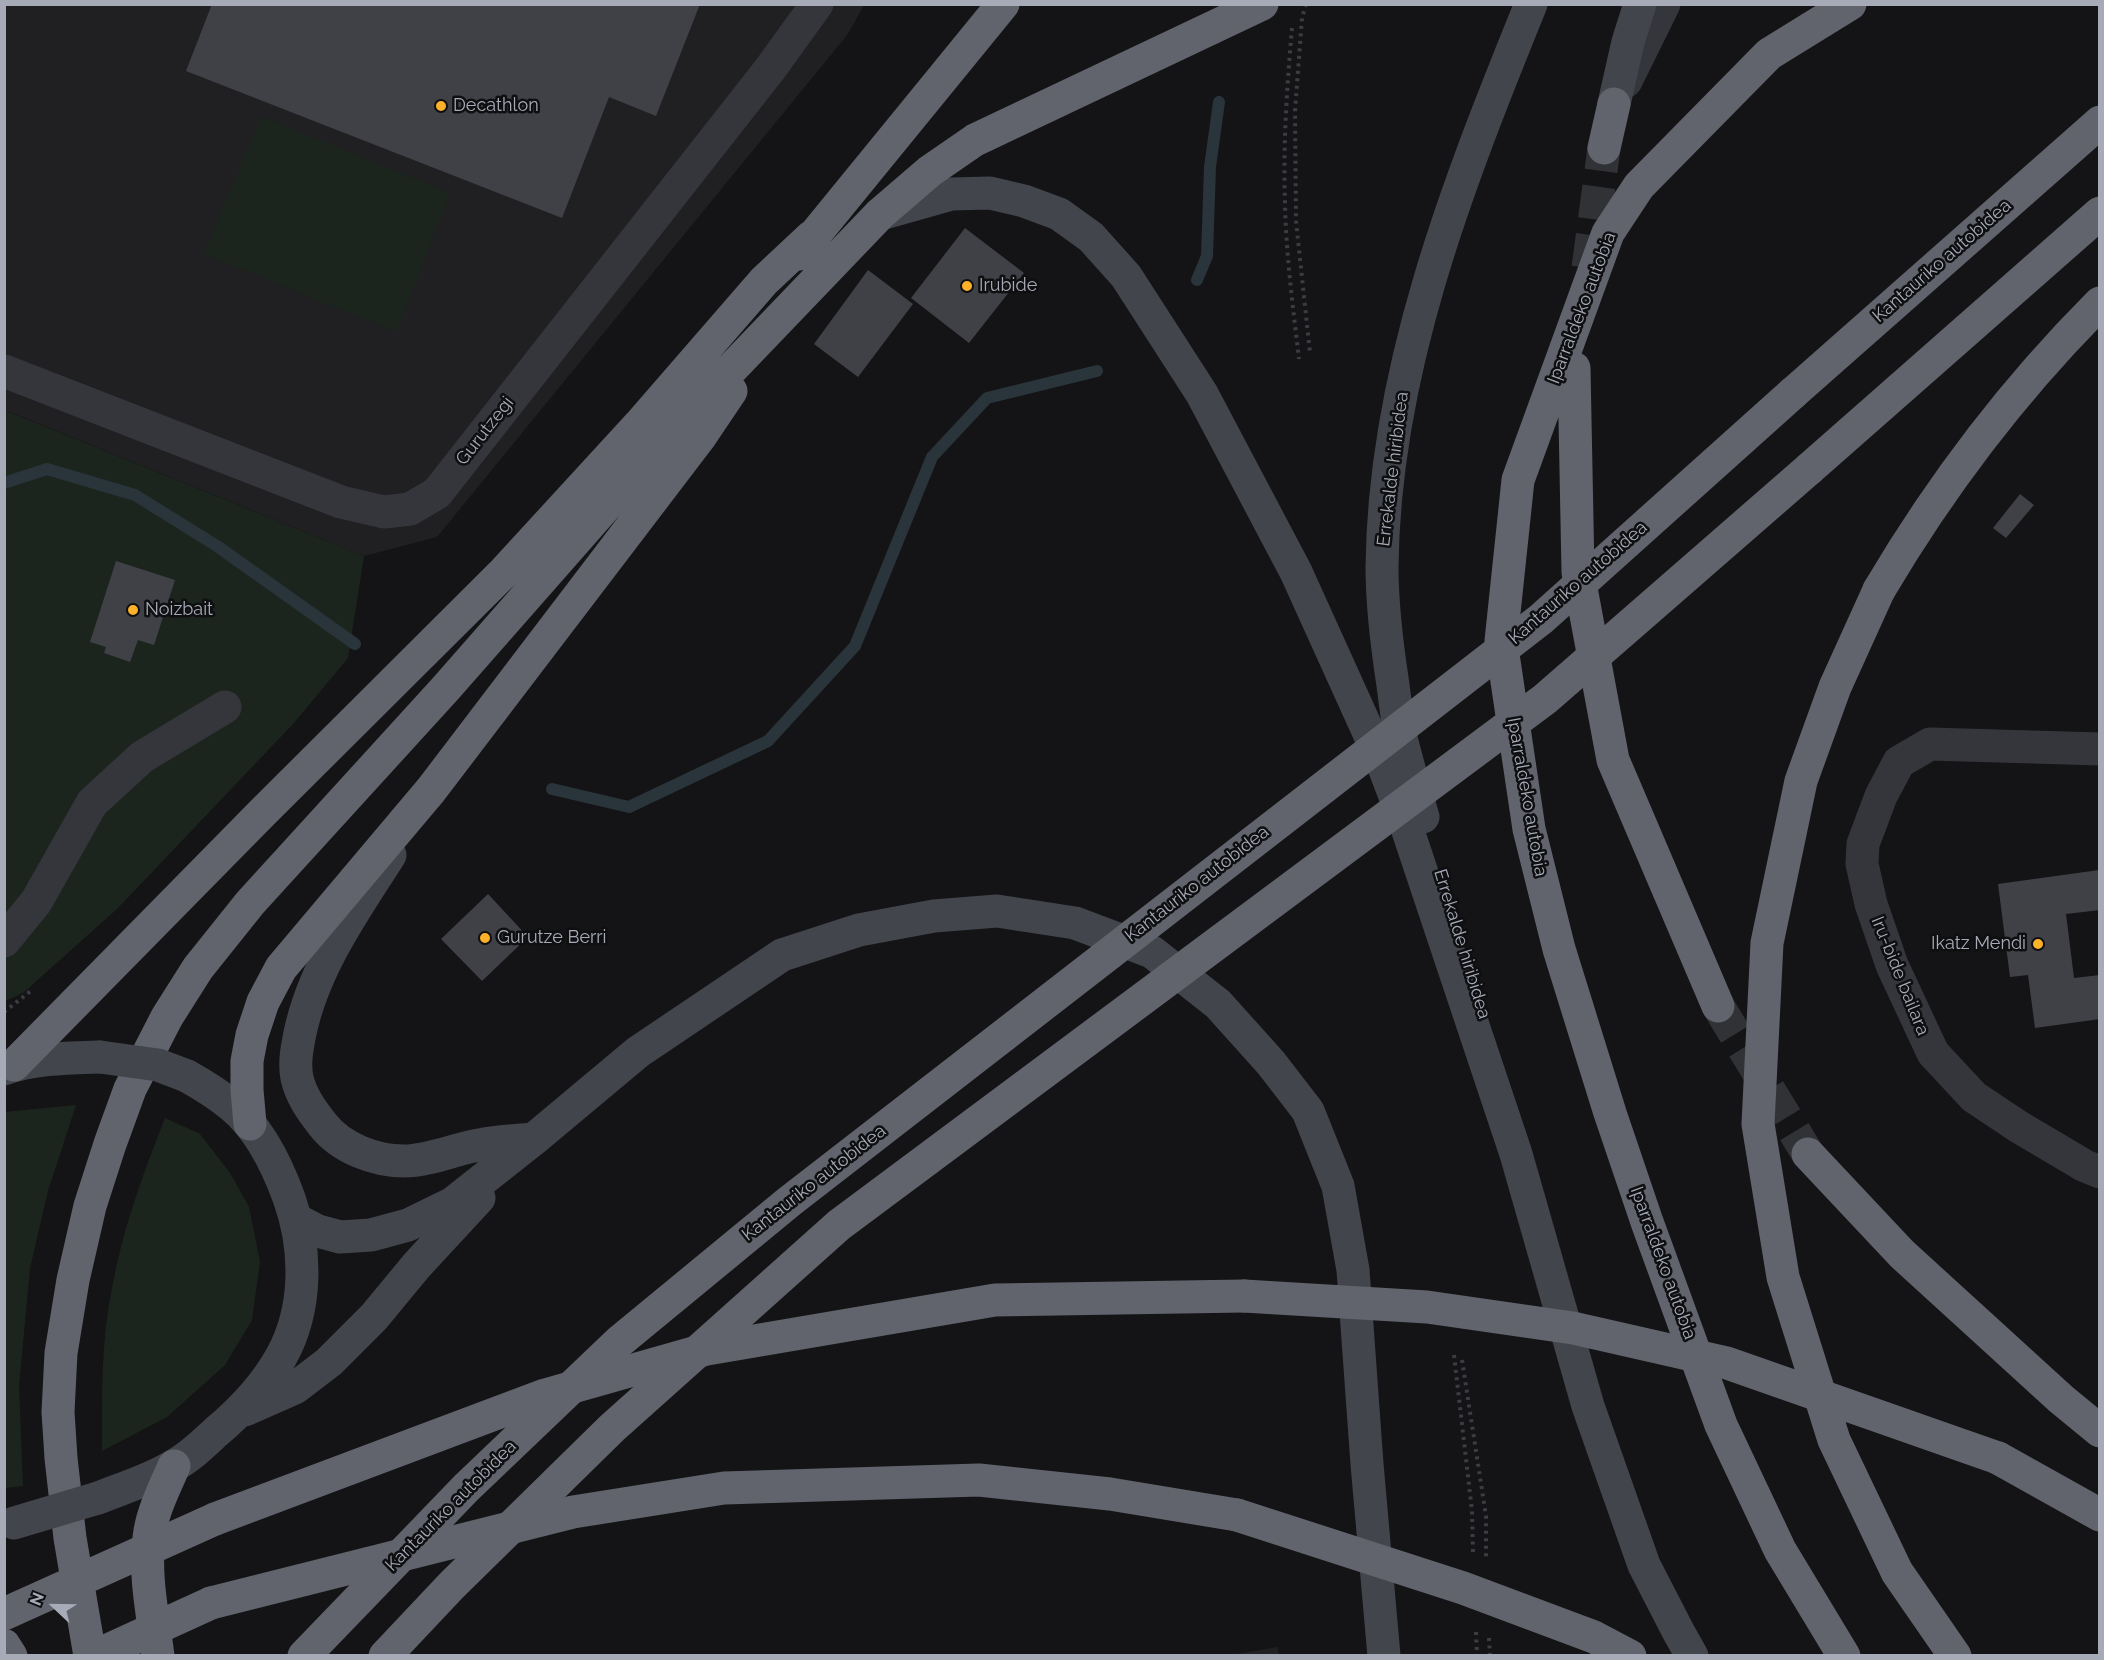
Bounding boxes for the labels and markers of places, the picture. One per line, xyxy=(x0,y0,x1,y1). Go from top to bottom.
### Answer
place label: Decathlon xyxy=(453,95,539,117)
marker: Decathlon xyxy=(434,99,448,113)
place label: Irubide xyxy=(979,275,1037,297)
marker: Irubide xyxy=(960,279,974,293)
place label: Noizbait xyxy=(145,599,213,621)
marker: Noizbait xyxy=(126,603,140,617)
place label: Gurutze Berri xyxy=(497,927,607,949)
marker: Gurutze Berri xyxy=(478,931,492,945)
place label: Ikatz Mendi xyxy=(1931,933,2026,955)
marker: Ikatz Mendi xyxy=(2031,937,2045,951)

